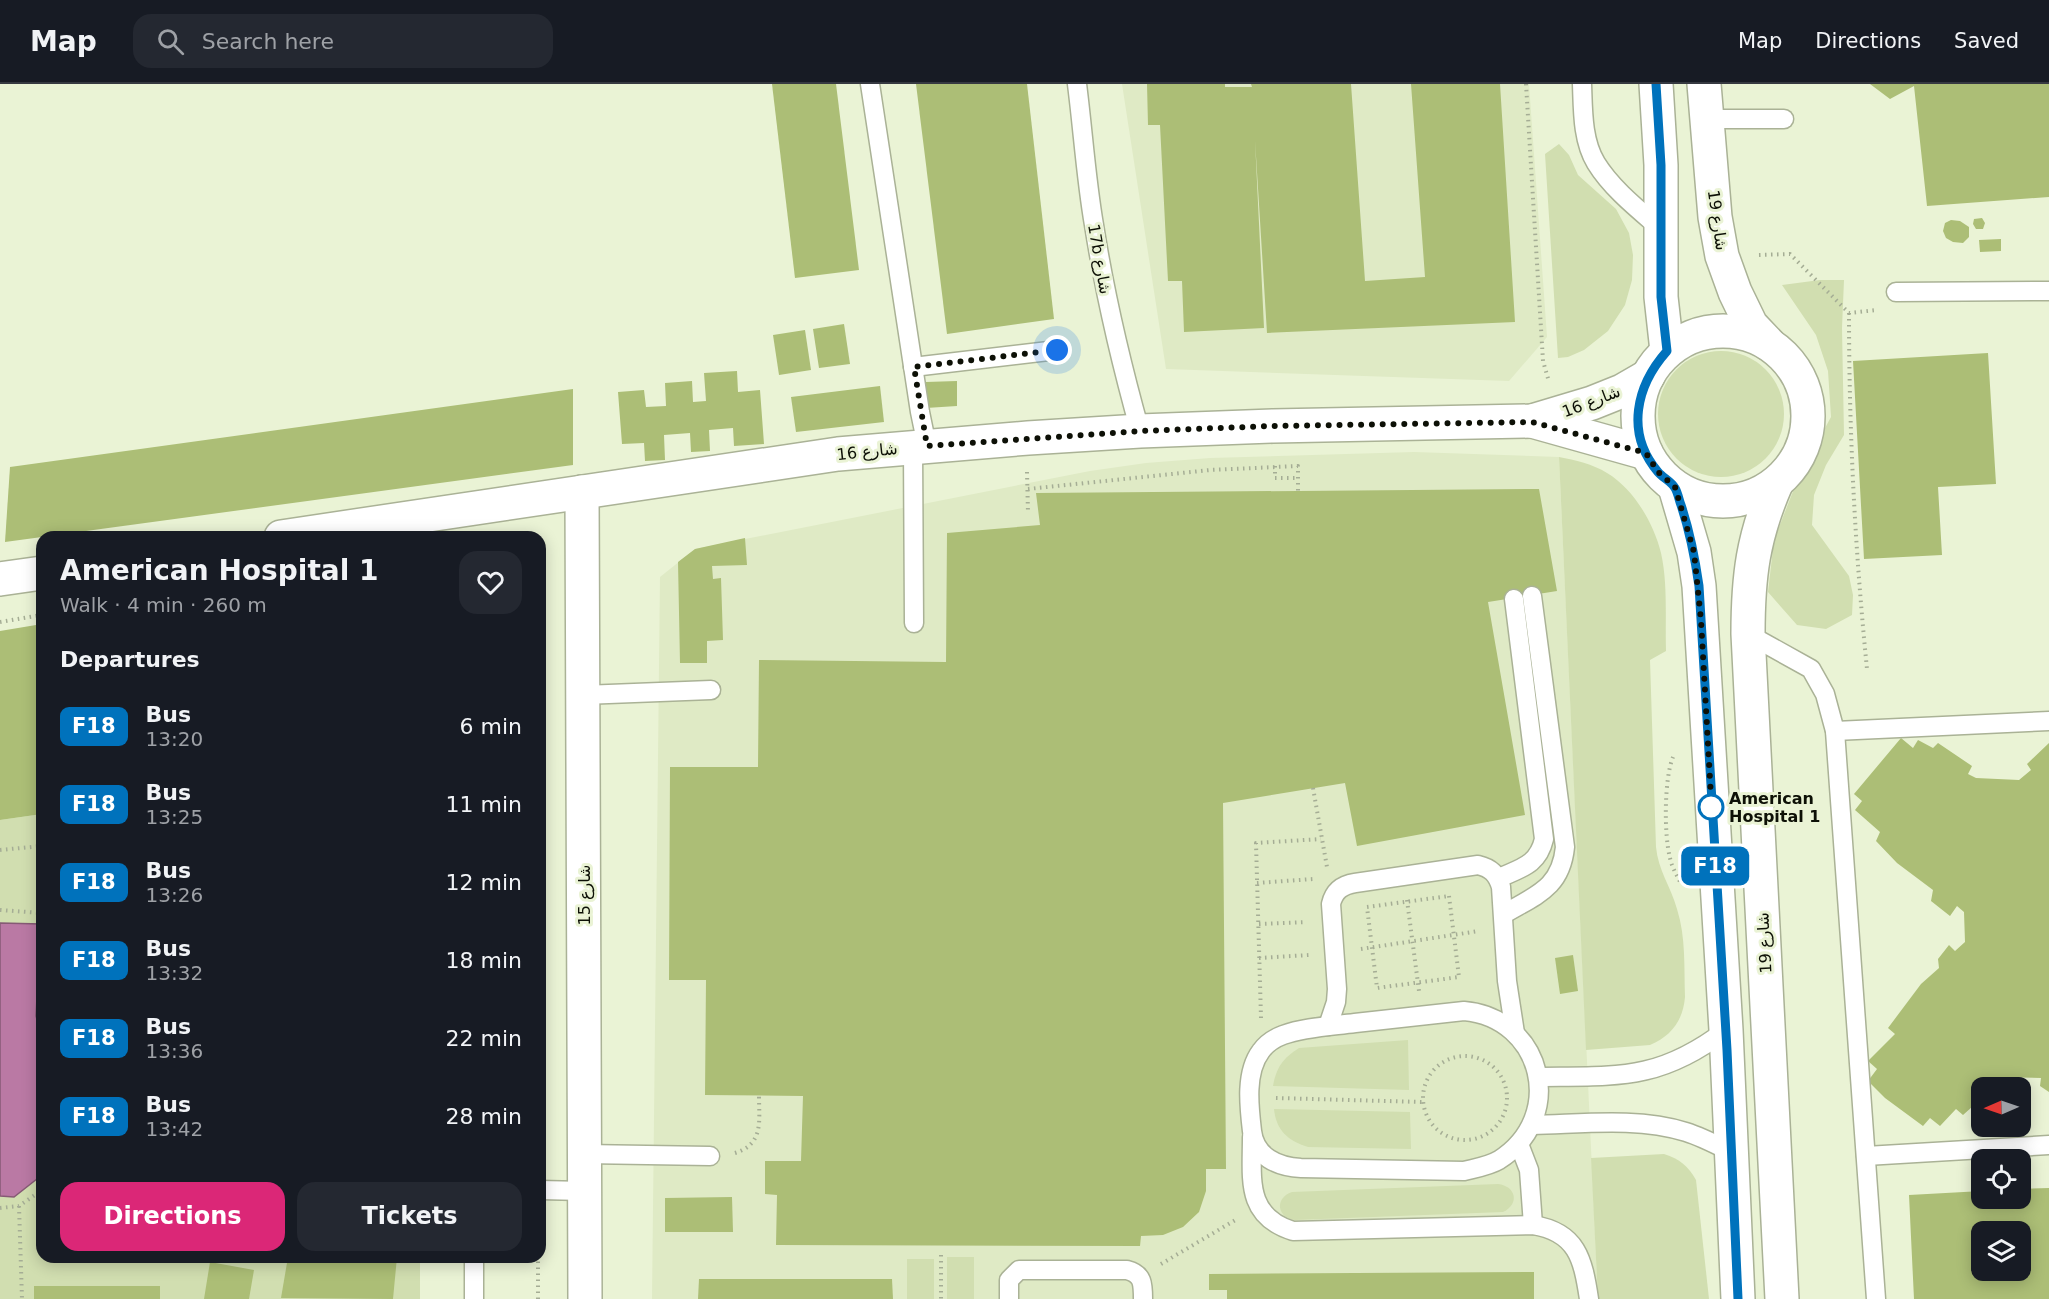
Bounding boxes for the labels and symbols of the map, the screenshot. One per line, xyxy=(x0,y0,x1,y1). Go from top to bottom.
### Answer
street label: شارع 19 xyxy=(1703,189,1731,252)
street label: 17b شارع xyxy=(1083,222,1115,296)
your location xyxy=(1042,335,1072,365)
street label: شارع 16 xyxy=(1559,382,1623,422)
street label: شارع 16 xyxy=(836,439,898,465)
place label: American Hospital 1 xyxy=(1729,789,1820,826)
marker: American Hospital 1 xyxy=(1698,794,1724,820)
line badge: F18 xyxy=(1680,846,1750,886)
street label: شارع 15 xyxy=(575,865,595,926)
street label: شارع 19 xyxy=(1753,912,1777,974)
north arrow xyxy=(1971,1077,2031,1137)

